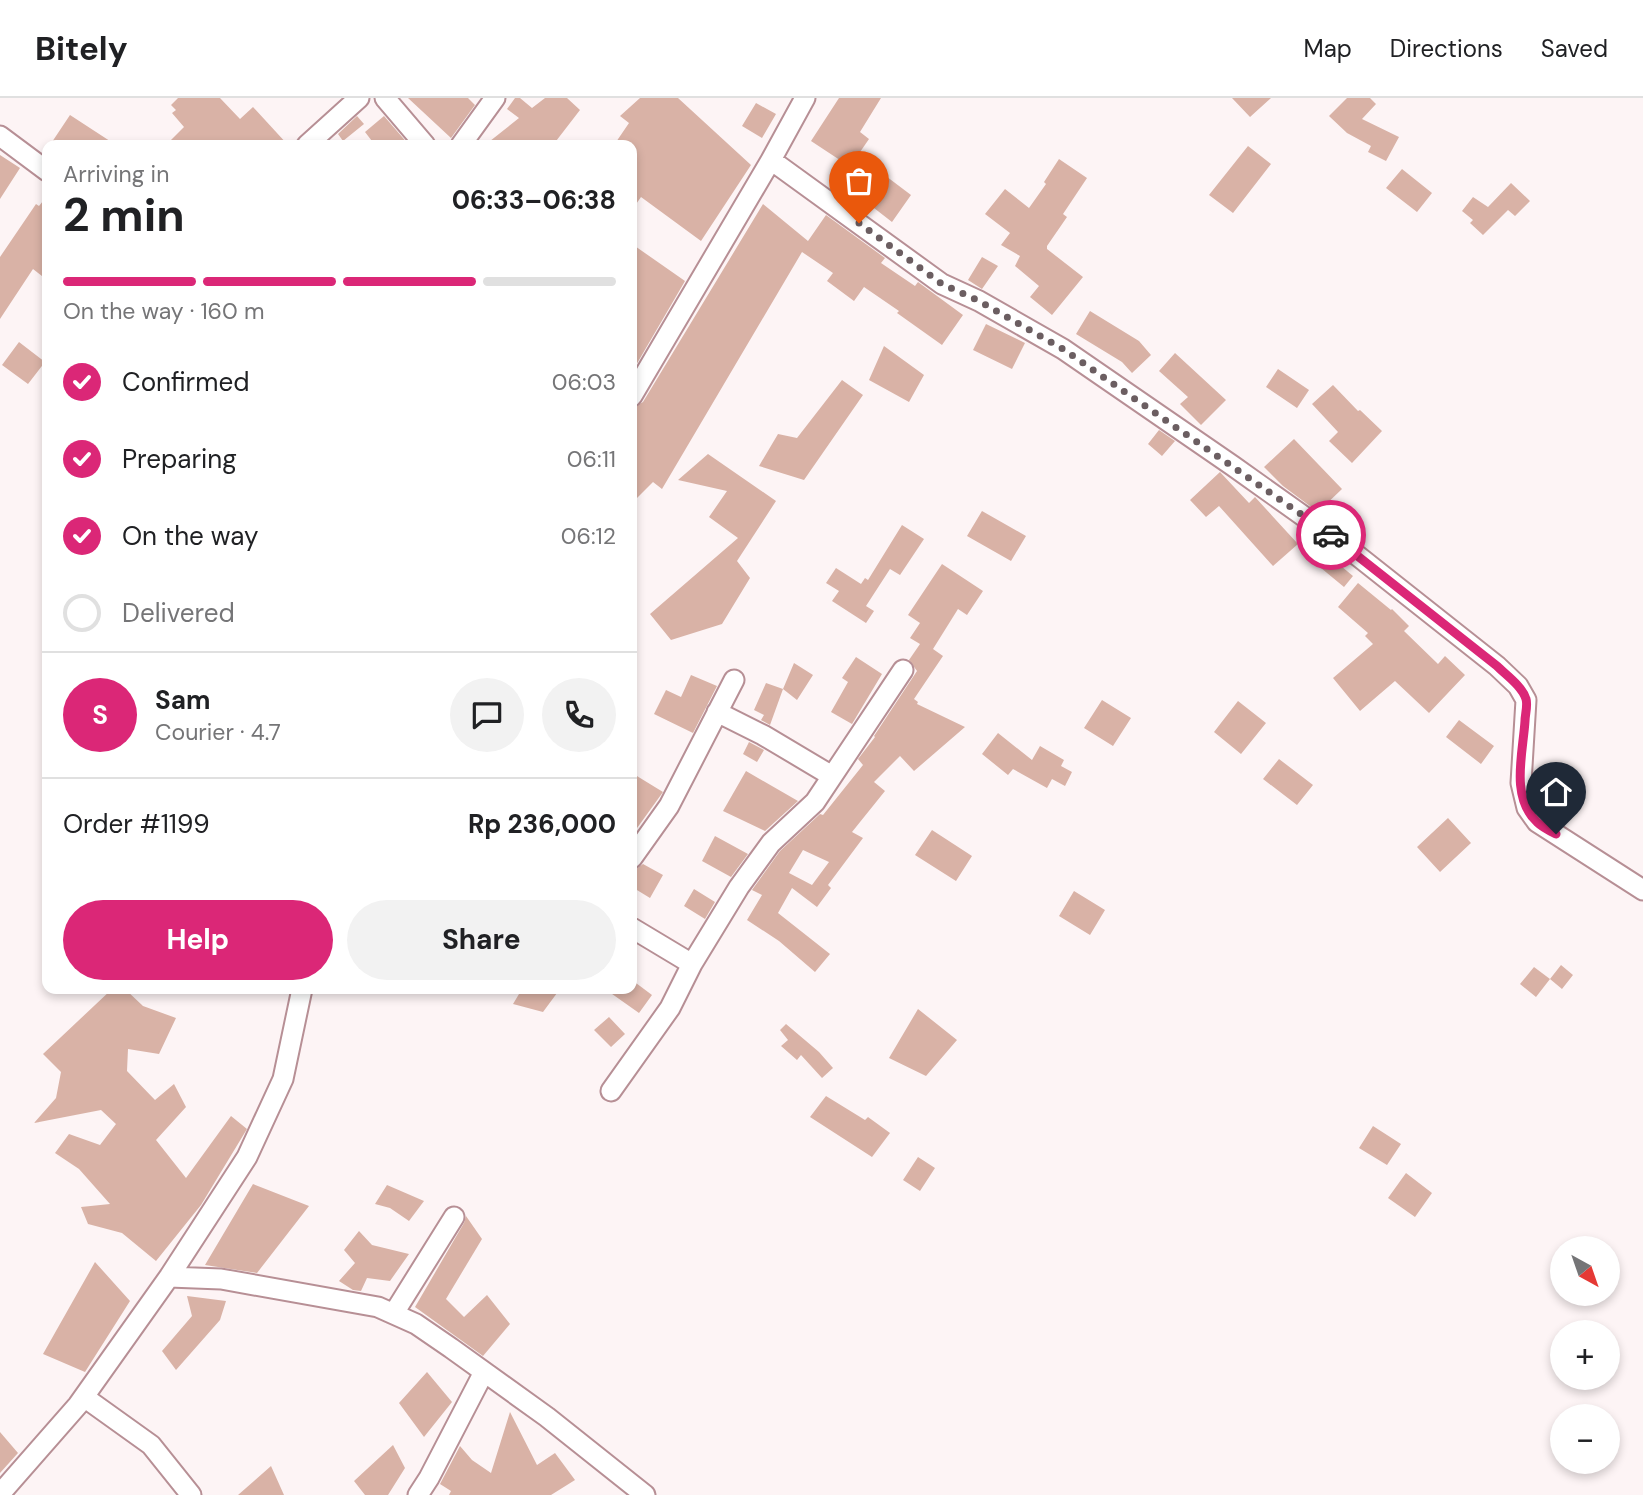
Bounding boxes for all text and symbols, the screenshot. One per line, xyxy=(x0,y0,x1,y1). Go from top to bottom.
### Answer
text: Bitely xyxy=(35,27,128,70)
text: Map xyxy=(1304,33,1352,64)
text: Directions xyxy=(1390,33,1503,64)
text: Saved xyxy=(1541,33,1608,64)
pin xyxy=(829,151,889,223)
text: Arriving in xyxy=(63,159,169,189)
icon: bag xyxy=(840,162,878,200)
text: 06:33–06:38 xyxy=(452,183,616,217)
text: 2 min xyxy=(63,185,185,245)
text: On the way · 160 m xyxy=(63,296,264,326)
icon: check xyxy=(63,363,101,401)
text: Confirmed xyxy=(122,365,249,399)
text: 06:03 xyxy=(552,367,616,397)
icon: check xyxy=(63,440,101,478)
text: Preparing xyxy=(122,442,237,476)
text: 06:11 xyxy=(567,444,616,474)
courier xyxy=(1296,500,1366,570)
icon: car xyxy=(1312,516,1350,554)
icon: check xyxy=(63,517,101,555)
text: On the way xyxy=(122,519,258,553)
text: 06:12 xyxy=(561,521,616,551)
text: Delivered xyxy=(122,596,235,630)
button: chat xyxy=(450,678,524,752)
button: phone xyxy=(542,678,616,752)
text: Sam xyxy=(155,683,210,717)
text: S xyxy=(92,698,108,732)
text: Courier · 4.7 xyxy=(155,717,281,747)
pin xyxy=(1526,762,1586,834)
icon: home xyxy=(1537,773,1575,811)
text: Order #1199 xyxy=(63,807,210,841)
text: Rp 236,000 xyxy=(468,807,616,841)
button: Help xyxy=(63,900,333,980)
button: Share xyxy=(347,900,616,980)
north arrow xyxy=(1550,1236,1620,1306)
map controls xyxy=(1550,1236,1620,1474)
button: + xyxy=(1550,1320,1620,1390)
button: − xyxy=(1550,1404,1620,1474)

